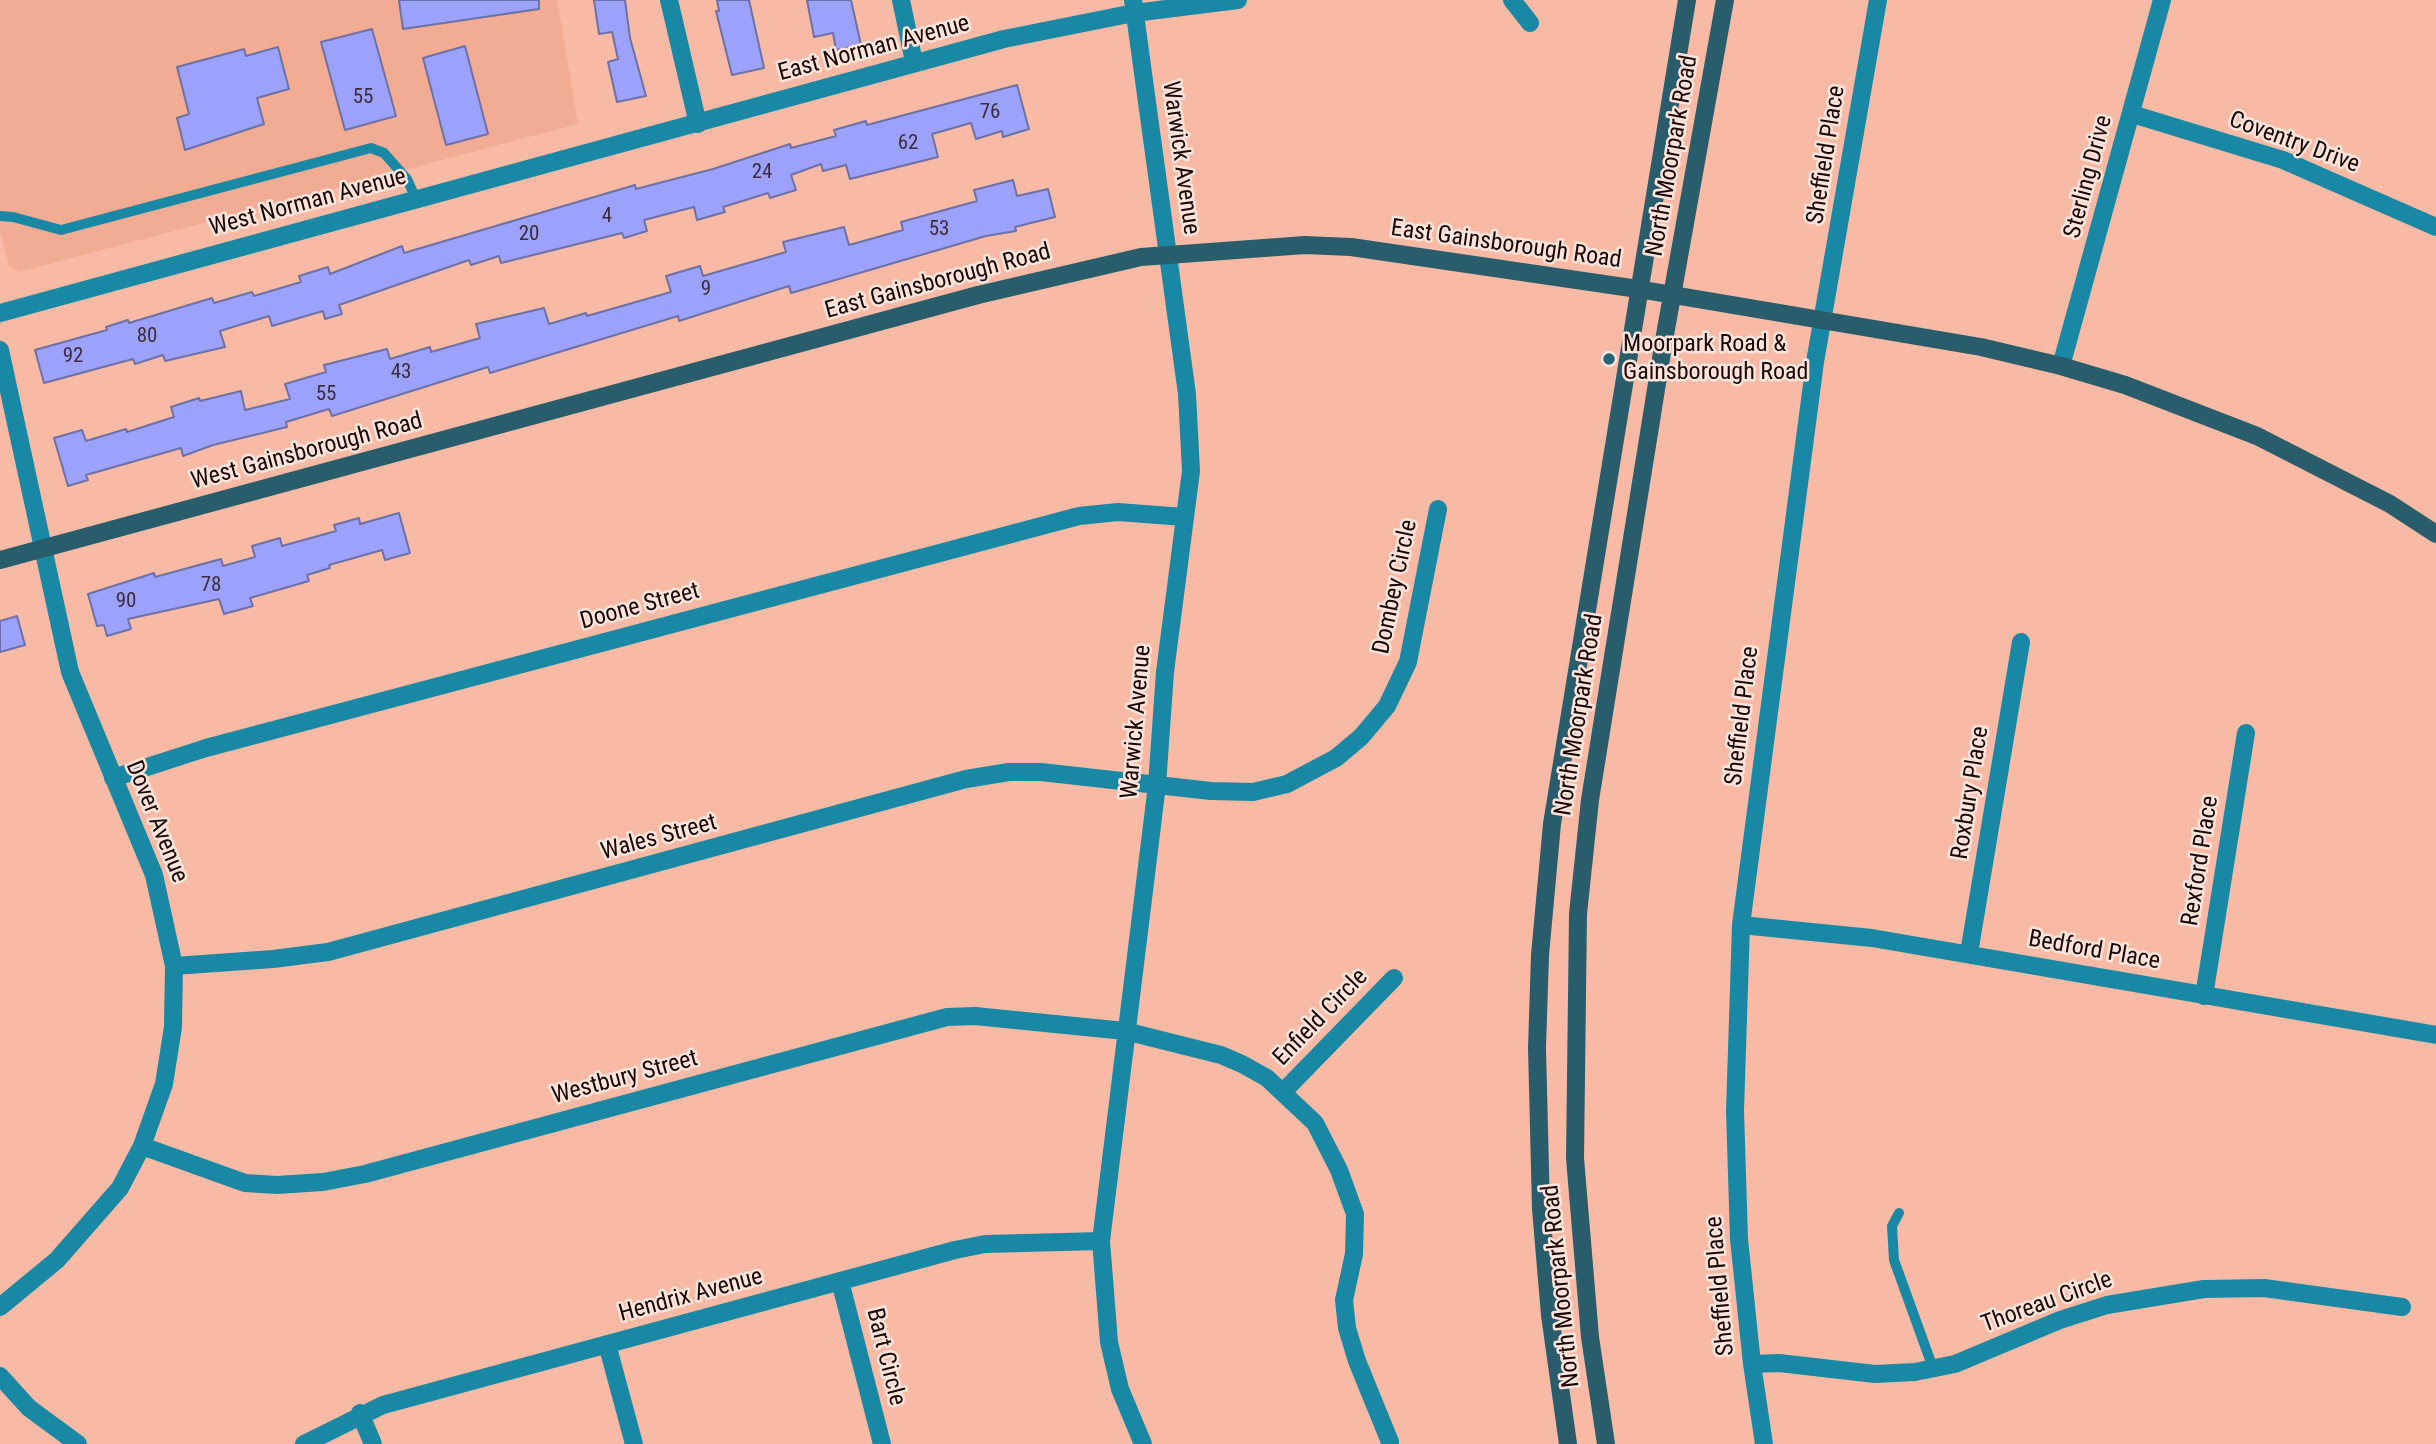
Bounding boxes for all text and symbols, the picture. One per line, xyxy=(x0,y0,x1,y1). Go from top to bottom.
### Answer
street label: East Norman Avenue xyxy=(775,10,973,88)
street label: North Moorpark Road xyxy=(1641,53,1705,259)
street label: Warwick Avenue xyxy=(1155,79,1205,237)
street label: Sheffield Place xyxy=(1802,84,1852,226)
house number: 55 xyxy=(353,85,373,111)
house number: 76 xyxy=(980,100,1000,126)
street label: Coventry Drive xyxy=(2225,106,2363,180)
street label: Sterling Drive xyxy=(2059,112,2119,242)
house number: 62 xyxy=(898,131,918,157)
house number: 24 xyxy=(752,160,772,186)
street label: West Norman Avenue xyxy=(206,163,410,243)
house number: 4 xyxy=(602,204,612,230)
street label: East Gainsborough Road xyxy=(1389,215,1623,275)
house number: 53 xyxy=(929,217,949,243)
house number: 20 xyxy=(519,222,539,248)
street label: East Gainsborough Road xyxy=(822,238,1054,326)
house number: 9 xyxy=(701,277,711,303)
house number: 80 xyxy=(137,324,157,350)
place label: Moorpark Road & Gainsborough Road xyxy=(1623,331,1808,387)
house number: 92 xyxy=(63,344,83,370)
marker: Moorpark Road & Gainsborough Road xyxy=(1601,351,1617,367)
house number: 43 xyxy=(391,360,411,386)
house number: 55 xyxy=(316,382,336,408)
street label: West Gainsborough Road xyxy=(188,407,426,497)
street label: Dombey Circle xyxy=(1368,517,1424,657)
house number: 78 xyxy=(201,573,221,599)
street label: Doone Street xyxy=(577,577,703,637)
house number: 90 xyxy=(116,589,136,615)
street label: North Moorpark Road xyxy=(1550,612,1610,818)
street label: Warwick Avenue xyxy=(1116,644,1158,800)
street label: Sheffield Place xyxy=(1720,645,1766,787)
street label: Roxbury Place xyxy=(1946,724,1996,862)
street label: Dover Avenue xyxy=(119,757,193,887)
street label: Rexford Place xyxy=(2177,794,2225,928)
street label: Wales Street xyxy=(598,809,720,867)
street label: Bedford Place xyxy=(2026,925,2162,977)
street label: Enfield Circle xyxy=(1268,964,1374,1072)
street label: Westbury Street xyxy=(549,1045,701,1111)
street label: North Moorpark Road xyxy=(1537,1183,1587,1389)
street label: Sheffield Place xyxy=(1701,1215,1741,1357)
street label: Hendrix Avenue xyxy=(616,1263,766,1329)
street label: Thoreau Circle xyxy=(1978,1266,2116,1340)
street label: Bart Circle xyxy=(859,1305,911,1409)

